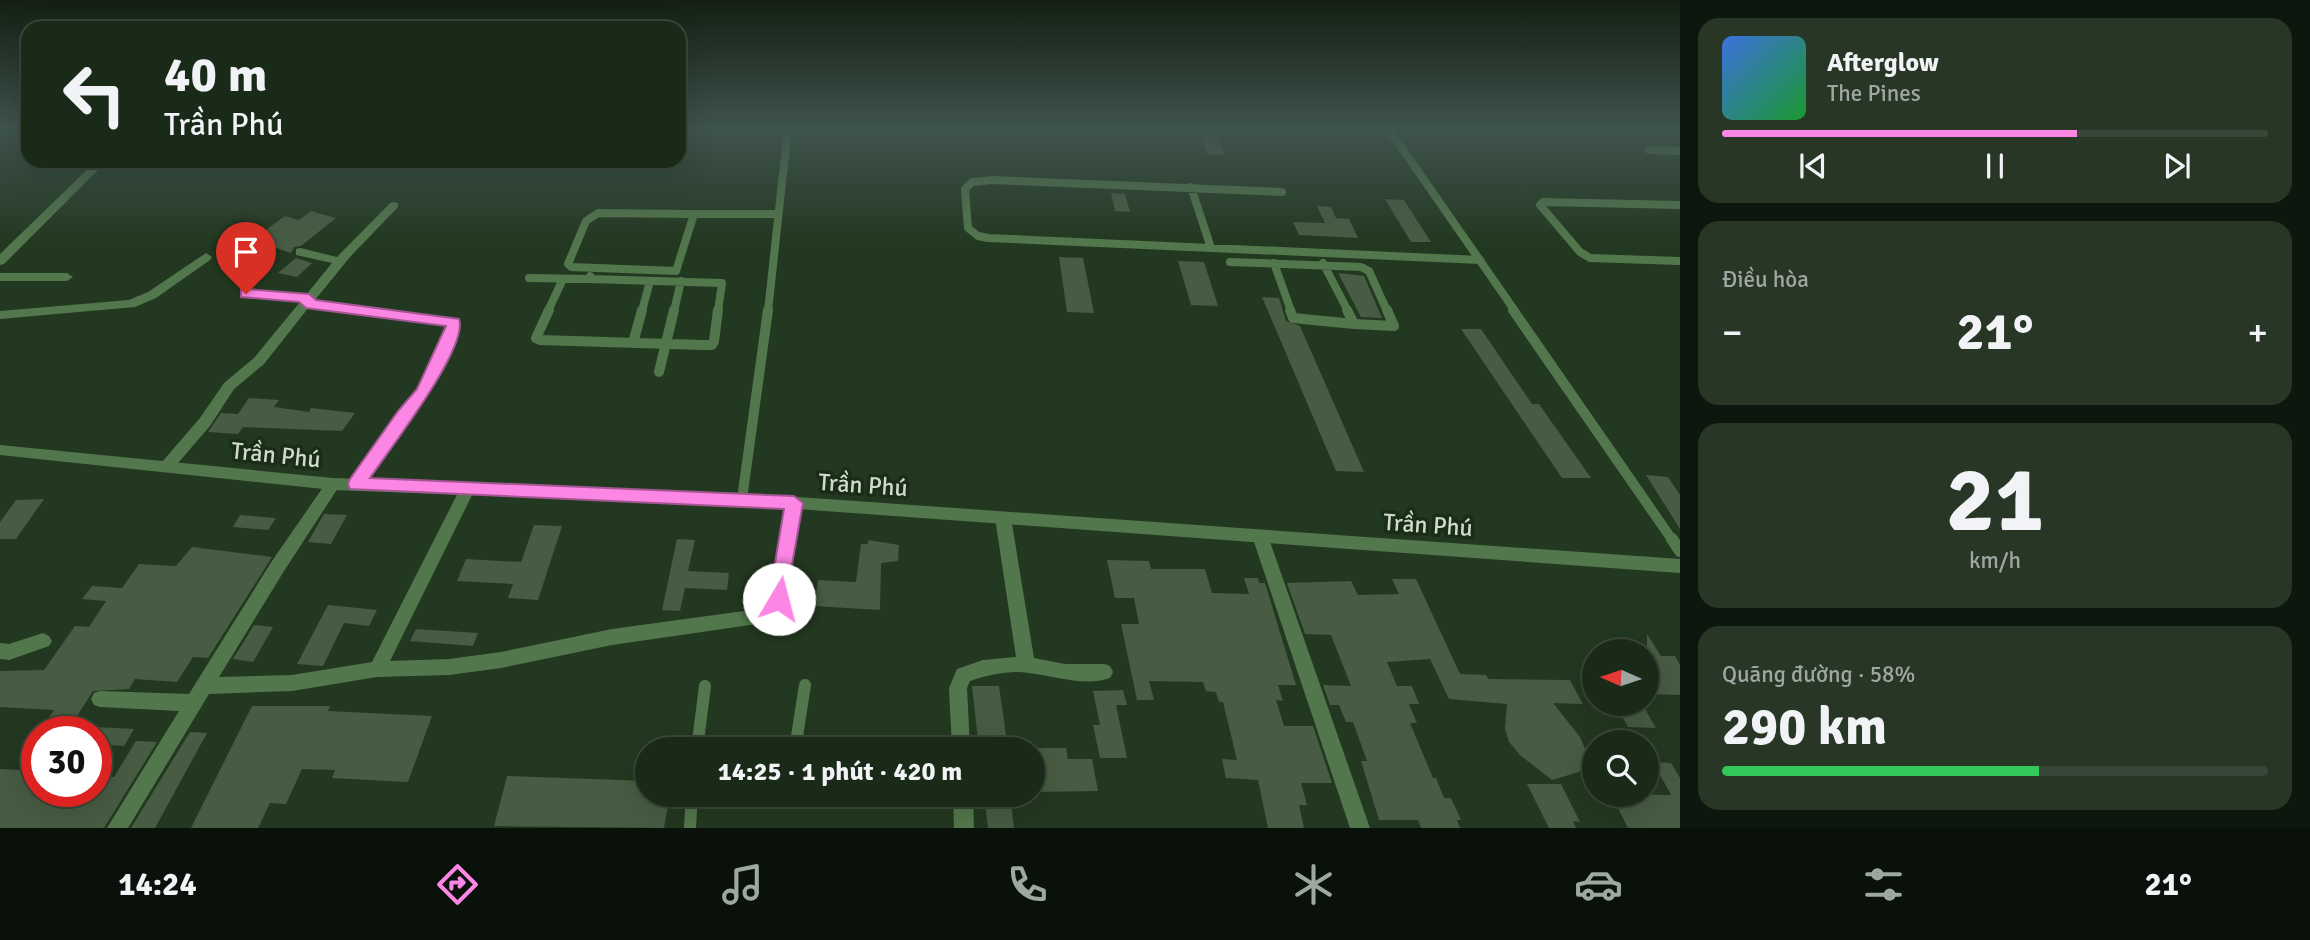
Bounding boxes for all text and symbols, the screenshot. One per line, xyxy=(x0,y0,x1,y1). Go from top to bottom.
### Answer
text: 40 m xyxy=(164,45,267,105)
text: Afterglow xyxy=(1827,47,1939,79)
icon: left xyxy=(49,49,140,140)
text: The Pines xyxy=(1827,79,1921,108)
text: Trần Phú xyxy=(164,105,284,144)
icon: previous xyxy=(1794,147,1832,185)
icon: pause xyxy=(1976,147,2014,185)
icon: next xyxy=(2158,147,2196,185)
pin xyxy=(216,222,276,294)
icon: arrive xyxy=(227,233,265,271)
text: Điều hòa xyxy=(1722,265,1809,294)
text: 21° xyxy=(1957,300,2033,364)
text: − xyxy=(1722,309,1743,356)
text: + xyxy=(2247,309,2268,356)
street label: Trần Phú xyxy=(230,435,322,475)
text: 21 xyxy=(1946,444,2044,557)
street label: Trần Phú xyxy=(817,467,909,503)
street label: Trần Phú xyxy=(1382,507,1474,543)
text: km/h xyxy=(1969,546,2021,575)
position arrow xyxy=(742,562,816,636)
north arrow xyxy=(1582,639,1659,716)
map controls xyxy=(1582,639,1659,807)
text: Quãng đường · 58% xyxy=(1722,660,1915,689)
text: 290 km xyxy=(1722,695,1887,759)
speed limit sign: 30 xyxy=(21,716,112,807)
button: search xyxy=(1582,730,1659,807)
text: 14:25 · 1 phút · 420 m xyxy=(718,756,962,788)
icon: directions xyxy=(433,860,482,909)
icon: music xyxy=(718,860,767,909)
icon: phone xyxy=(1003,860,1052,909)
icon: climate xyxy=(1289,860,1338,909)
icon: car xyxy=(1574,860,1623,909)
icon: filters xyxy=(1859,860,1908,909)
text: 14:24 xyxy=(118,865,197,904)
text: 21° xyxy=(2144,865,2192,904)

